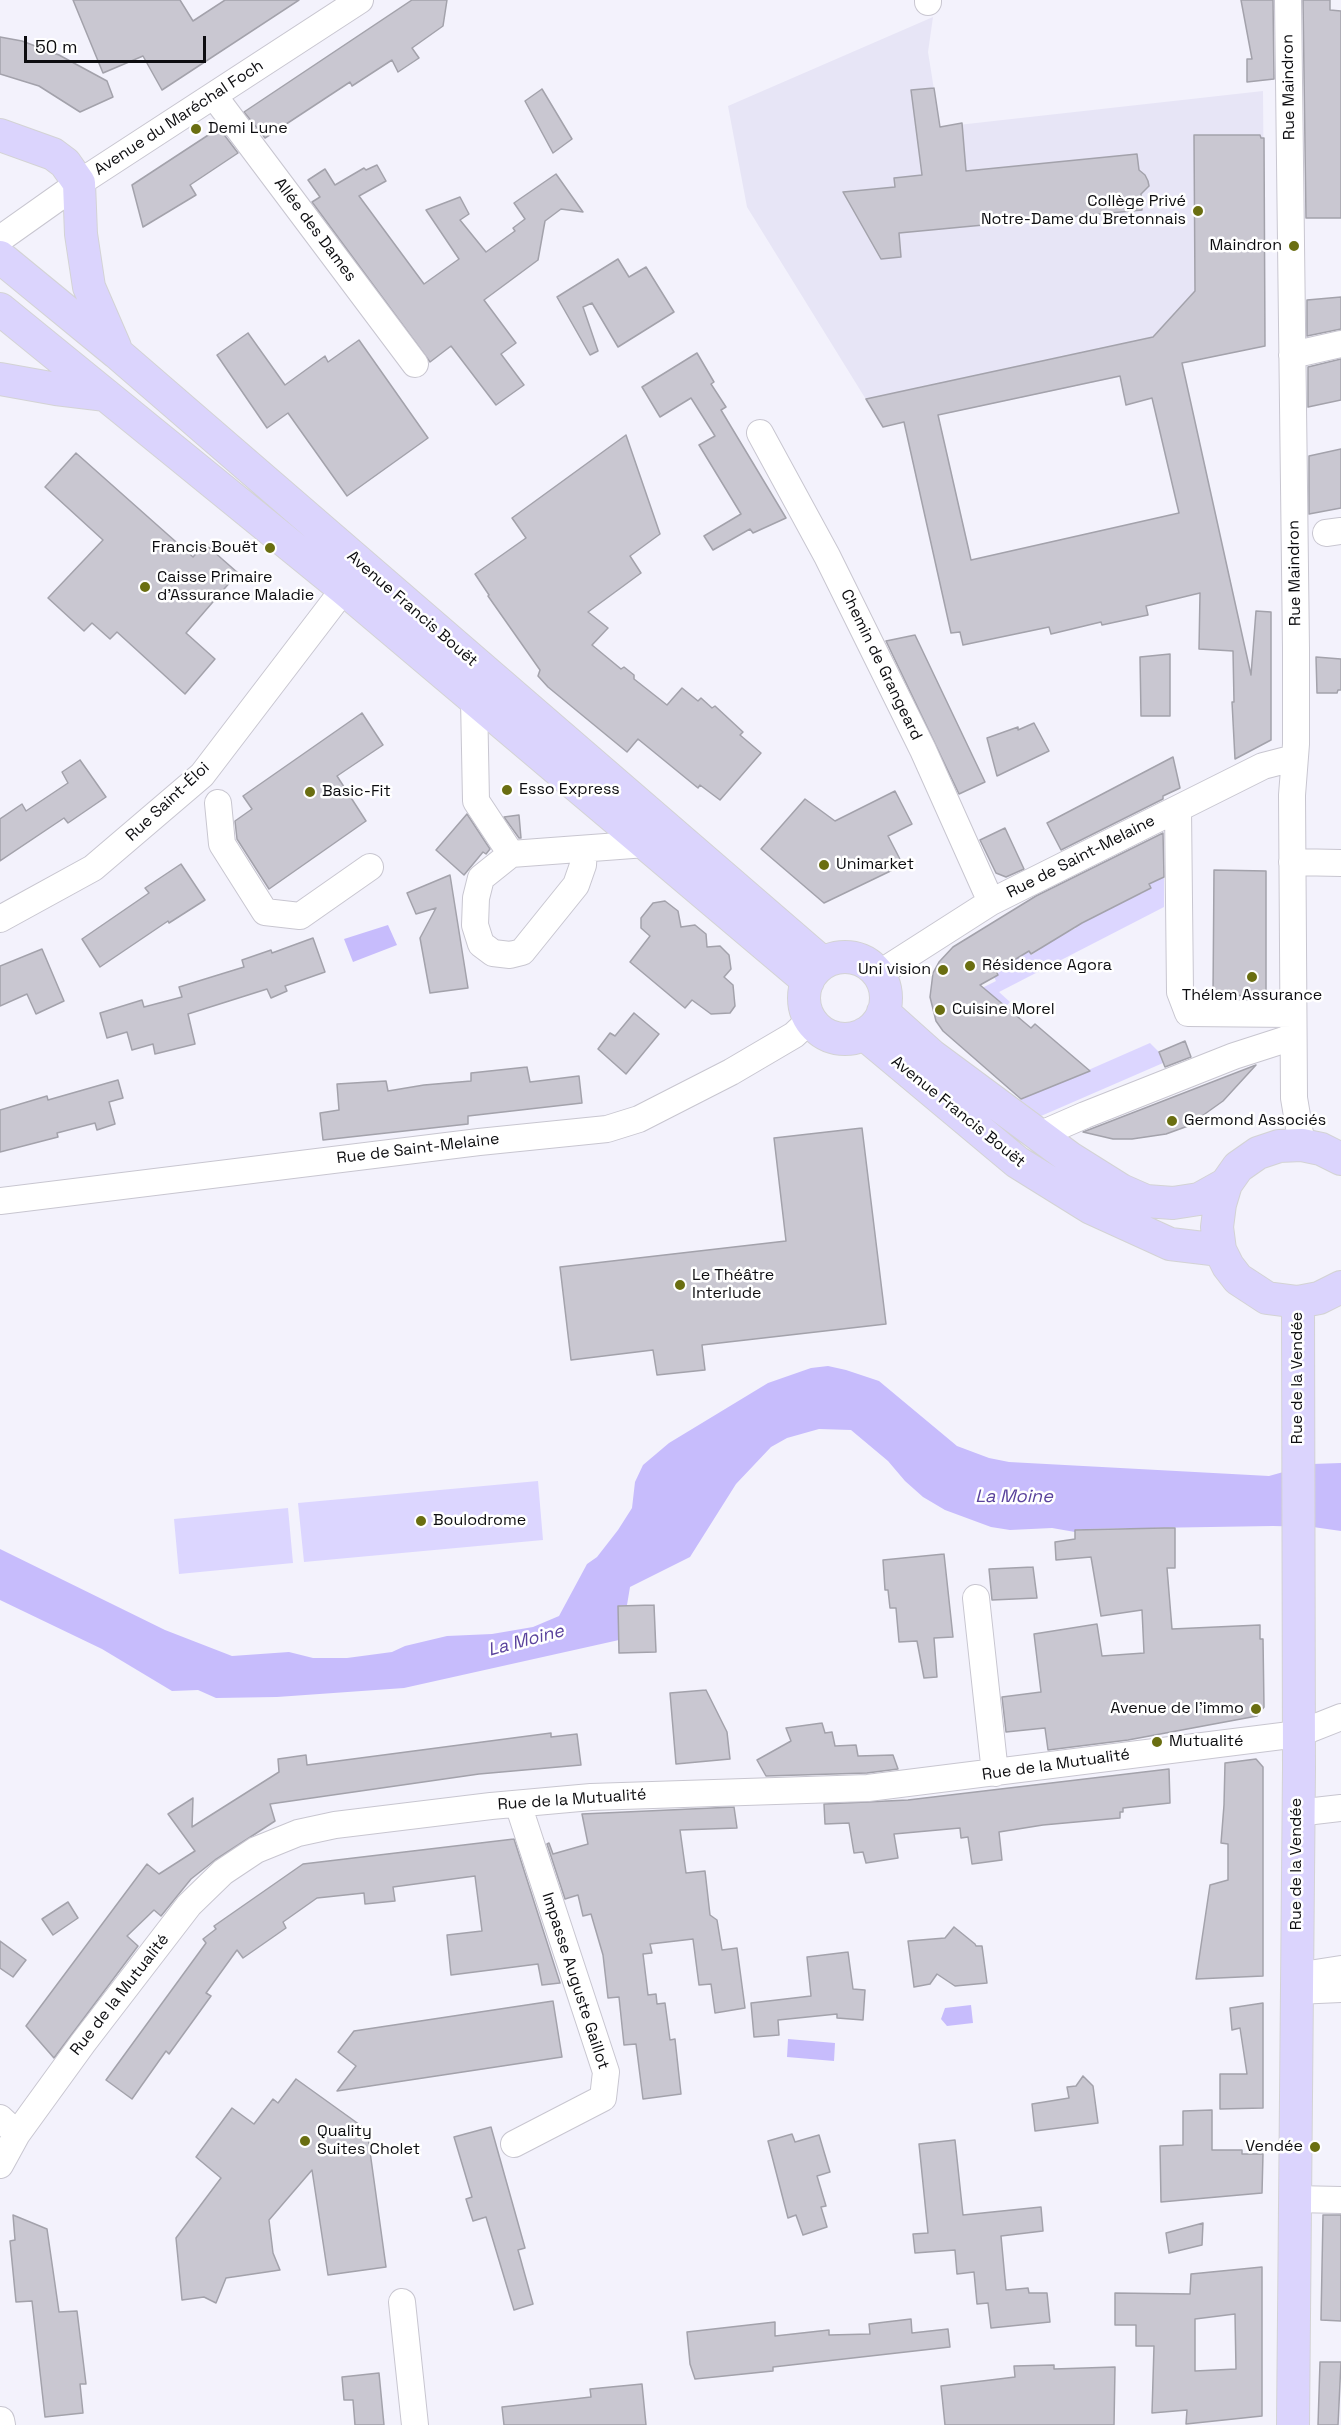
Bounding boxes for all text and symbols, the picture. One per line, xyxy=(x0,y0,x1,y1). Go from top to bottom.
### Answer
scale bar xyxy=(27,24,208,62)
street label: Rue Maindron xyxy=(1278,34,1300,140)
text: 50 m xyxy=(35,35,77,58)
street label: Avenue du Maréchal Foch xyxy=(91,56,267,180)
place label: Demi Lune xyxy=(208,119,288,139)
marker: Demi Lune xyxy=(189,122,203,136)
street label: Allée des Dames xyxy=(270,174,360,286)
place label: Collège Privé Notre-Dame du Bretonnais xyxy=(981,192,1186,230)
marker: Collège Privé Notre-Dame du Bretonnais xyxy=(1191,204,1205,218)
place label: Maindron xyxy=(1209,236,1282,256)
marker: Maindron xyxy=(1287,239,1301,253)
street label: Rue Maindron xyxy=(1284,520,1306,626)
place label: Francis Bouët xyxy=(152,538,258,558)
marker: Francis Bouët xyxy=(263,541,277,555)
street label: Avenue Francis Bouët xyxy=(343,547,481,671)
place label: Caisse Primaire d'Assurance Maladie xyxy=(157,568,314,606)
marker: Caisse Primaire d'Assurance Maladie xyxy=(138,580,152,594)
street label: Chemin de Grangeard xyxy=(836,586,926,744)
street label: Rue Saint-Éloi xyxy=(122,758,214,846)
place label: Esso Express xyxy=(519,780,620,800)
place label: Basic-Fit xyxy=(322,782,391,802)
marker: Esso Express xyxy=(500,783,514,797)
marker: Basic-Fit xyxy=(303,785,317,799)
street label: Rue de Saint-Melaine xyxy=(1004,811,1158,903)
place label: Unimarket xyxy=(836,855,914,875)
marker: Unimarket xyxy=(817,858,831,872)
place label: Résidence Agora xyxy=(982,956,1112,976)
marker: Résidence Agora xyxy=(963,959,977,973)
place label: Uni vision xyxy=(858,960,931,980)
marker: Uni vision xyxy=(936,963,950,977)
marker: Thélem Assurance xyxy=(1245,970,1259,984)
place label: Thélem Assurance xyxy=(1182,986,1322,1006)
place label: Cuisine Morel xyxy=(952,1000,1055,1020)
marker: Cuisine Morel xyxy=(933,1003,947,1017)
street label: Avenue Francis Bouët xyxy=(887,1052,1029,1172)
place label: Germond Associés xyxy=(1184,1111,1326,1131)
marker: Germond Associés xyxy=(1165,1114,1179,1128)
street label: Rue de Saint-Melaine xyxy=(336,1129,500,1169)
place label: Le Théâtre Interlude xyxy=(692,1266,774,1304)
marker: Le Théâtre Interlude xyxy=(673,1278,687,1292)
street label: Rue de la Vendée xyxy=(1288,1312,1308,1444)
water label: La Moine xyxy=(975,1486,1053,1508)
place label: Boulodrome xyxy=(433,1511,526,1531)
marker: Boulodrome xyxy=(414,1514,428,1528)
water label: La Moine xyxy=(486,1621,566,1661)
place label: Avenue de l'immo xyxy=(1110,1699,1244,1719)
marker: Avenue de l'immo xyxy=(1249,1702,1263,1716)
place label: Mutualité xyxy=(1169,1732,1243,1752)
marker: Mutualité xyxy=(1150,1735,1164,1749)
street label: Rue de la Mutualité xyxy=(981,1745,1131,1785)
street label: Rue de la Mutualité xyxy=(497,1785,647,1815)
street label: Rue de la Vendée xyxy=(1287,1798,1307,1930)
street label: Impasse Auguste Gaillot xyxy=(537,1890,613,2072)
street label: Rue de la Mutualité xyxy=(67,1930,173,2060)
place label: Quality Suites Cholet xyxy=(317,2122,420,2160)
marker: Quality Suites Cholet xyxy=(298,2134,312,2148)
place label: Vendée xyxy=(1245,2137,1303,2157)
marker: Vendée xyxy=(1308,2140,1322,2154)

